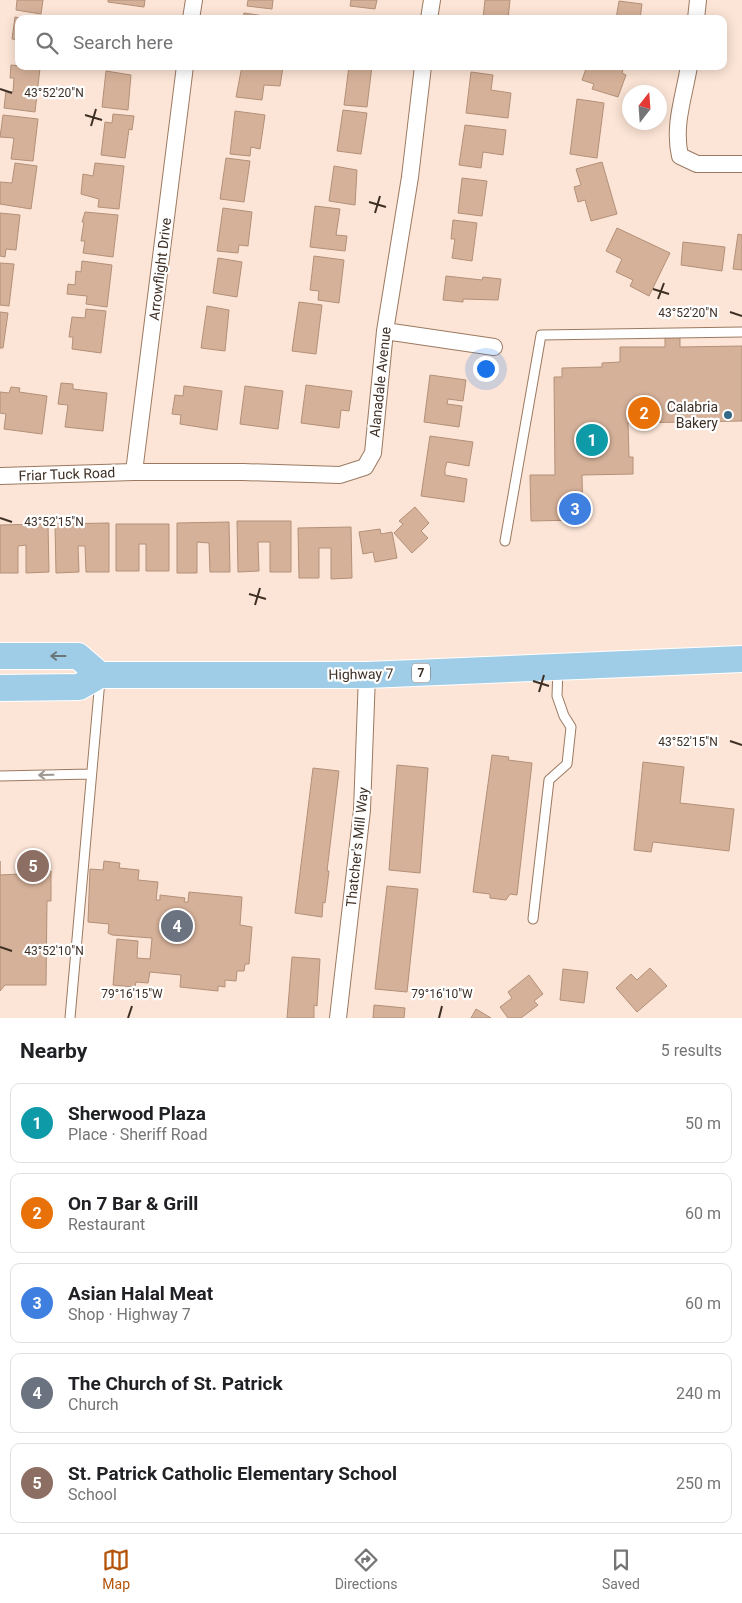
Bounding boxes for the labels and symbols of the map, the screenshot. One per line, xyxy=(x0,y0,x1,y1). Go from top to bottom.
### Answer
north arrow xyxy=(622,85,667,130)
text: 43°52'20"N xyxy=(24,86,84,100)
street label: Arrowflight Drive xyxy=(146,217,174,321)
text: 43°52'20"N xyxy=(658,306,718,320)
street label: Alanadale Avenue xyxy=(366,326,394,438)
your location xyxy=(473,356,499,382)
pin: 2 xyxy=(628,394,660,432)
place label: Calabria Bakery xyxy=(667,399,718,431)
marker: Calabria Bakery xyxy=(722,409,734,421)
pin: 1 xyxy=(576,421,608,459)
street label: Friar Tuck Road xyxy=(18,464,116,484)
pin: 3 xyxy=(559,490,591,528)
text: 43°52'15"N xyxy=(24,515,84,529)
one-way arrow xyxy=(50,651,66,661)
road number: 7 xyxy=(412,664,430,682)
street label: Highway 7 xyxy=(328,665,394,683)
text: 43°52'15"N xyxy=(658,735,718,749)
one-way arrow xyxy=(38,770,54,780)
street label: Thatcher's Mill Way xyxy=(343,786,371,908)
pin: 5 xyxy=(17,847,49,885)
pin: 4 xyxy=(161,907,193,945)
text: 43°52'10"N xyxy=(24,944,84,958)
text: 79°16'15"W xyxy=(101,987,163,1001)
text: 79°16'10"W xyxy=(411,987,473,1001)

